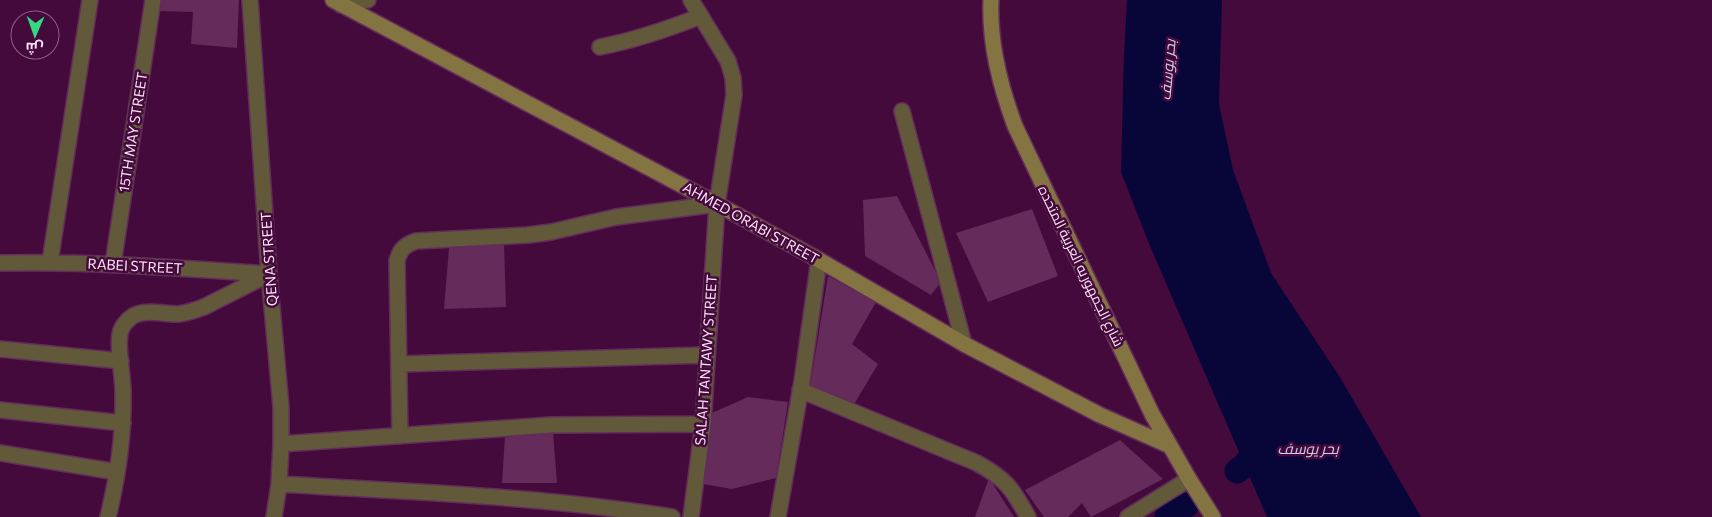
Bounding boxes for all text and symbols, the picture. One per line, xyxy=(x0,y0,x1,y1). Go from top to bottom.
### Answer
north arrow xyxy=(10,10,60,60)
water label: بحر يوسف xyxy=(1155,38,1180,101)
text: ش xyxy=(25,39,44,57)
street label: 15TH MAY STREET xyxy=(115,71,150,193)
street label: AHMED ORABI STREET xyxy=(680,178,822,267)
street label: شارع الجمهوريه العربية المتحده xyxy=(1034,183,1128,349)
street label: QENA STREET xyxy=(257,211,280,307)
street label: RABEI STREET xyxy=(87,255,183,276)
street label: SALAH TANTAWY STREET xyxy=(691,274,720,446)
water label: بحر يوسف xyxy=(1277,439,1340,458)

